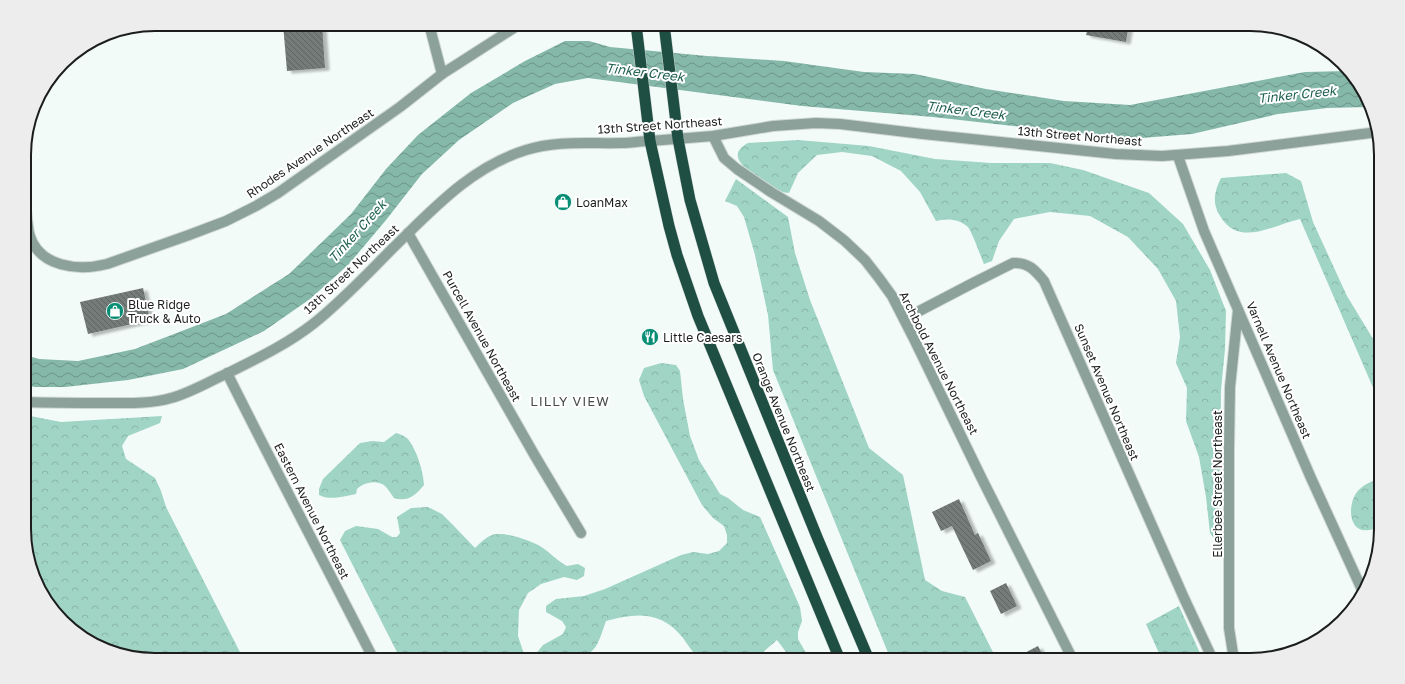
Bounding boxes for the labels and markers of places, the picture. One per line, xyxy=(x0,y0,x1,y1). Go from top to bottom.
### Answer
shop icon: LoanMax xyxy=(553,192,573,212)
place label: LoanMax xyxy=(576,195,628,210)
place label: Blue Ridge Truck & Auto xyxy=(128,297,201,326)
shop icon: Blue Ridge Truck & Auto xyxy=(105,301,125,321)
restaurant icon: Little Caesars xyxy=(640,327,660,347)
place label: Little Caesars xyxy=(663,330,742,345)

